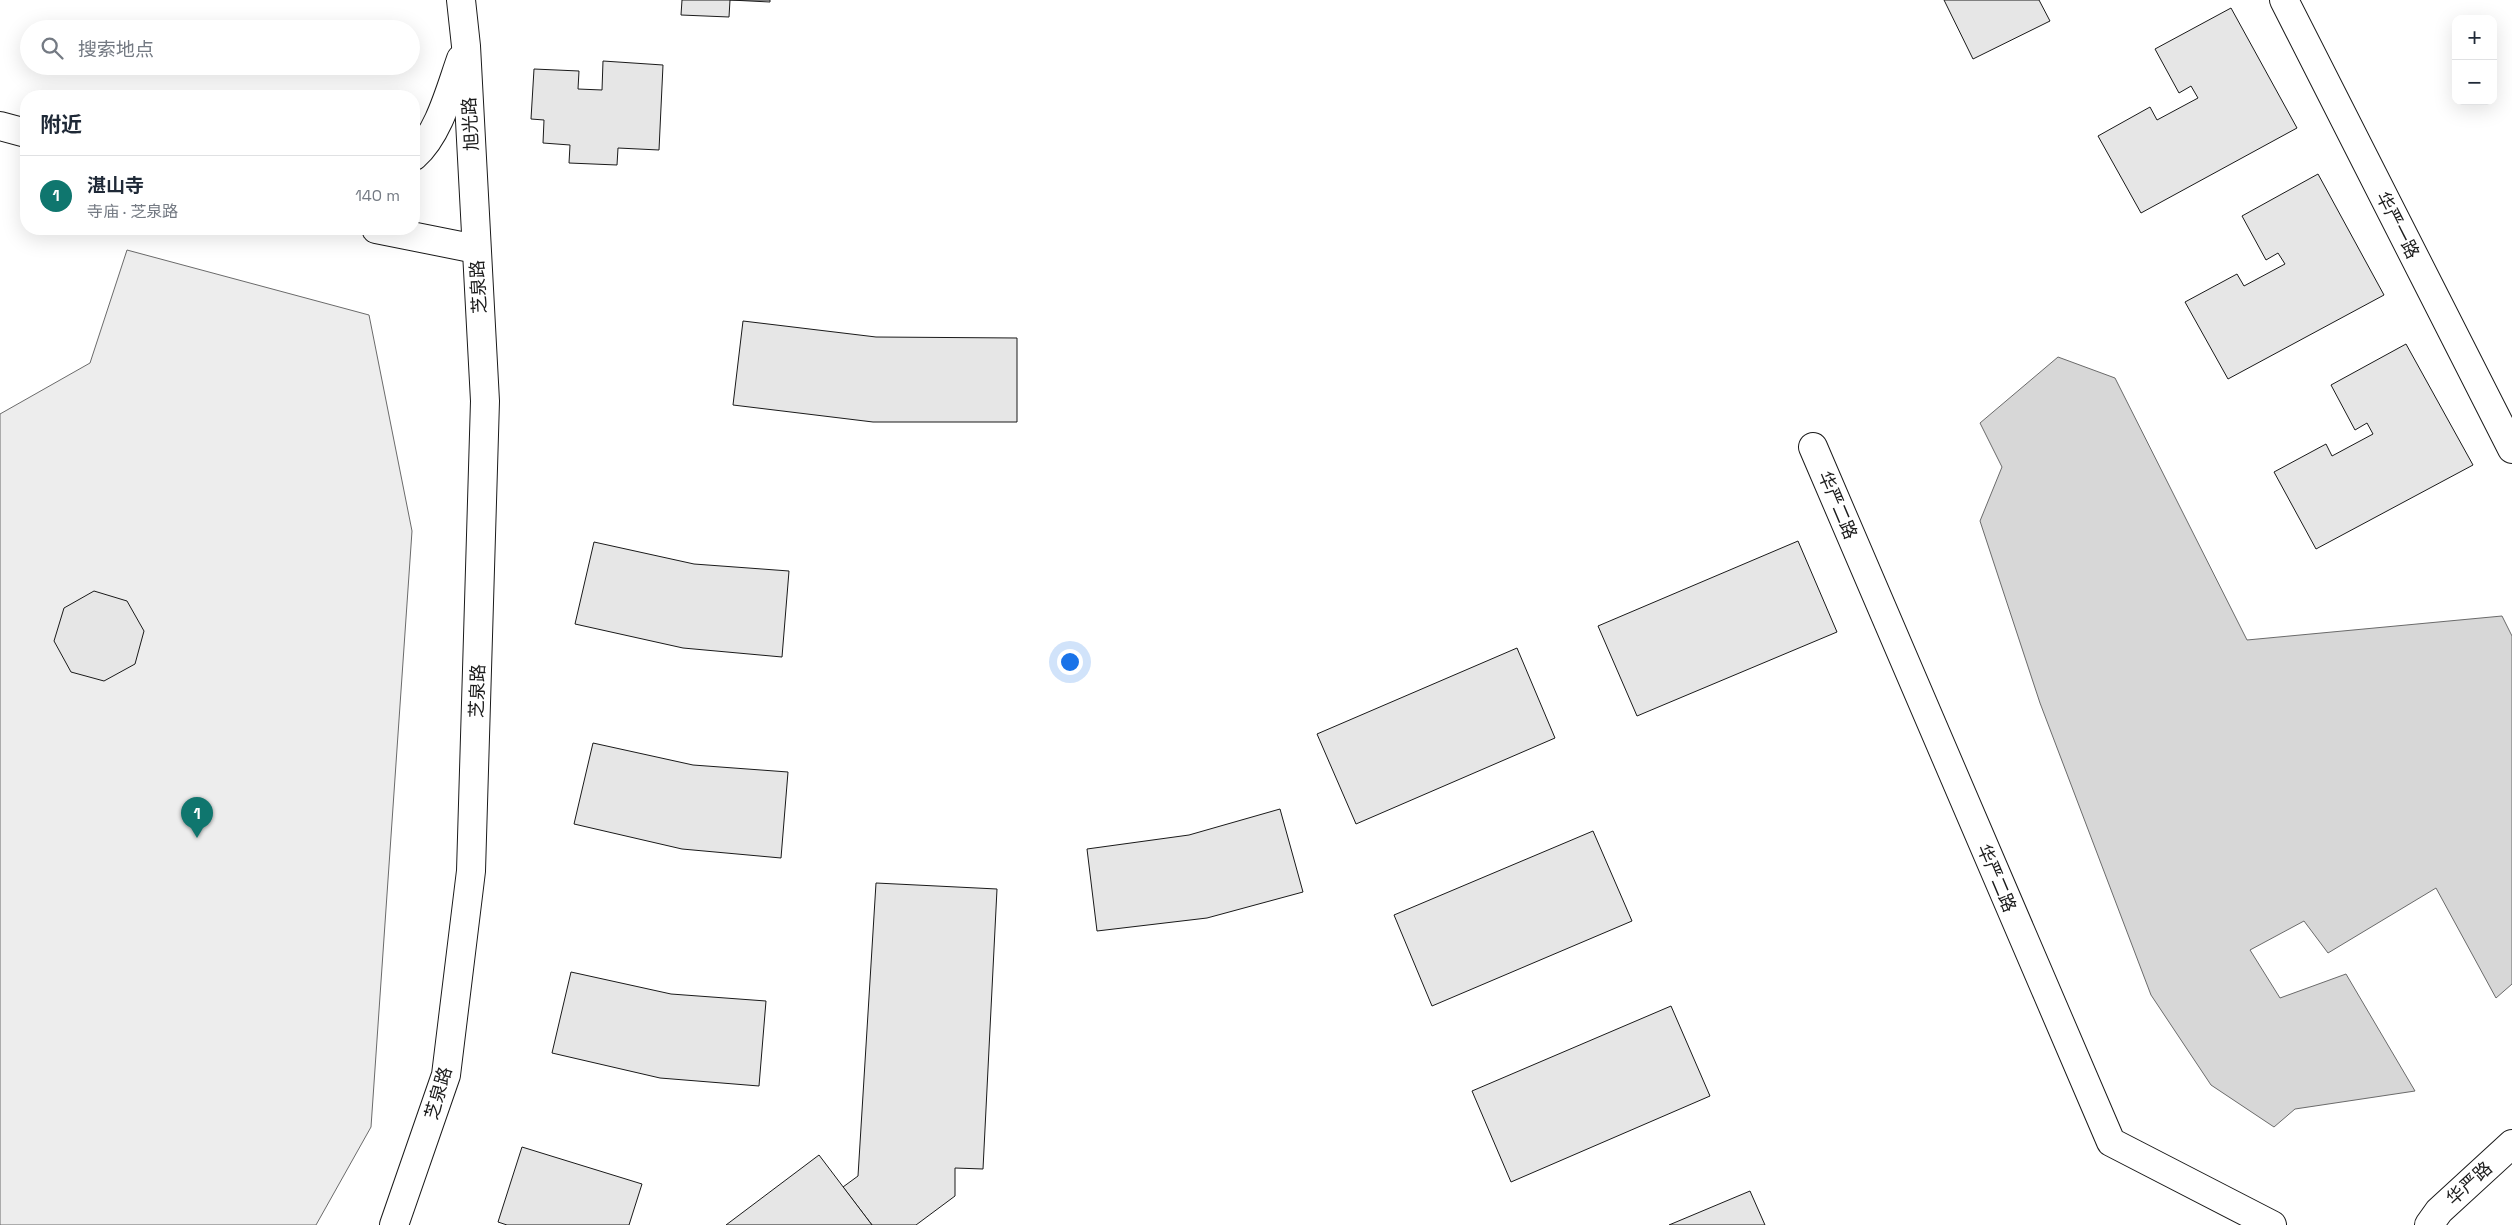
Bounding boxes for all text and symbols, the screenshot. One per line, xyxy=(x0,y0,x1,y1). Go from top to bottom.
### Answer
map controls xyxy=(2452,15,2497,105)
button: + xyxy=(2452,15,2497,60)
search box xyxy=(20,20,420,75)
icon: search xyxy=(38,34,66,62)
text: 搜索地点 xyxy=(78,37,154,62)
button: − xyxy=(2452,60,2497,105)
street label: 旭光路 xyxy=(457,96,483,152)
text: 附近 xyxy=(40,111,82,138)
text: 湛山寺 xyxy=(87,173,144,198)
text: 1 xyxy=(52,185,60,206)
text: 140 m xyxy=(355,185,400,206)
street label: 华严一路 xyxy=(2371,188,2425,262)
text: 寺庙 · 芝泉路 xyxy=(87,201,178,222)
street label: 芝泉路 xyxy=(465,259,491,315)
street label: 华严二路 xyxy=(1813,467,1863,543)
your location xyxy=(1057,649,1083,675)
street label: 芝泉路 xyxy=(465,664,489,718)
pin: 1 xyxy=(181,797,213,838)
street label: 华严二路 xyxy=(1972,840,2022,916)
street label: 芝泉路 xyxy=(420,1064,456,1122)
street label: 华严路 xyxy=(2441,1156,2497,1210)

